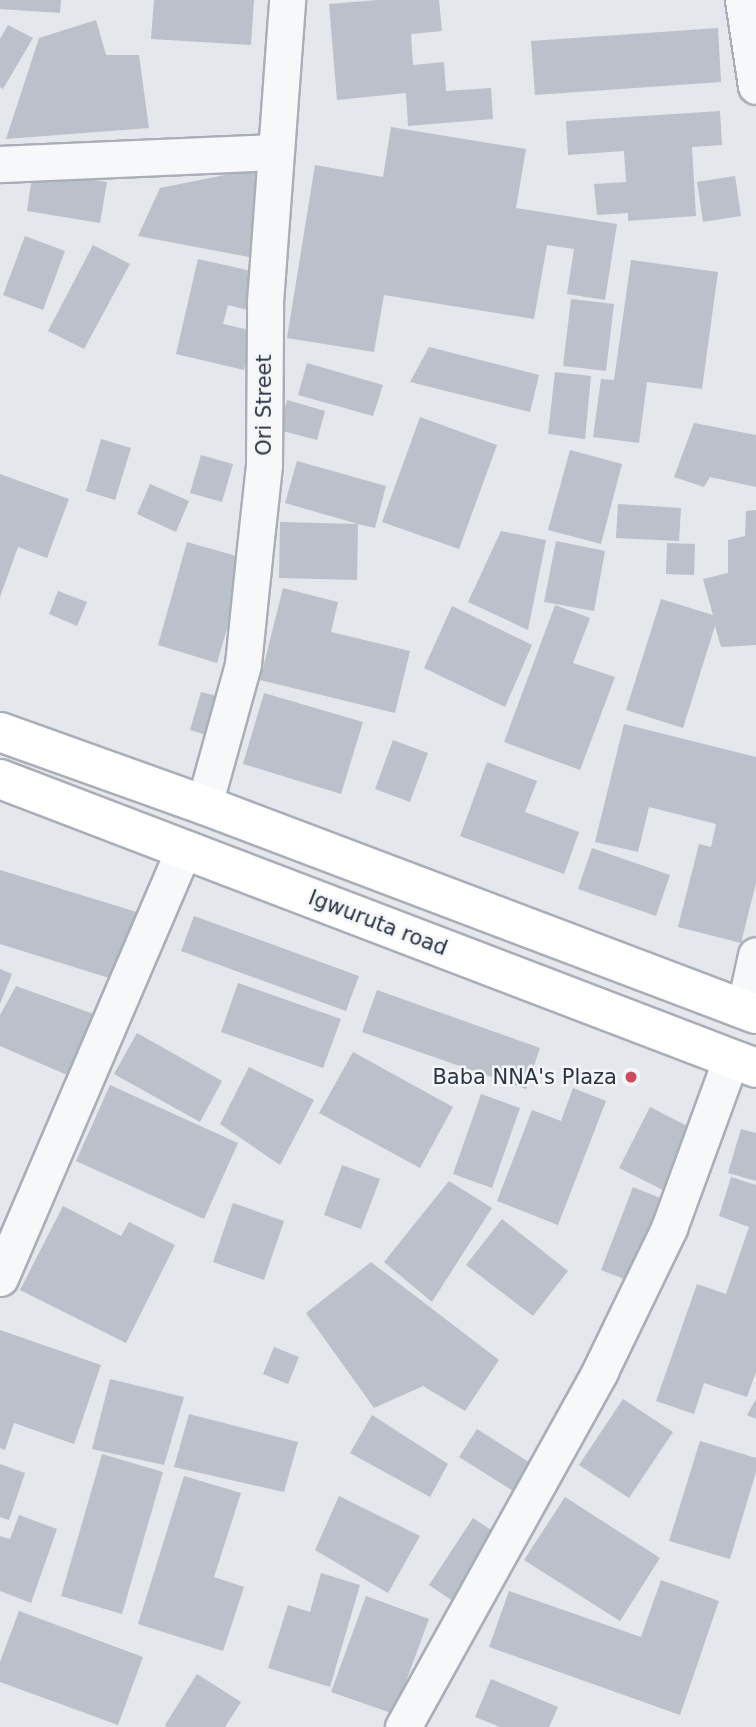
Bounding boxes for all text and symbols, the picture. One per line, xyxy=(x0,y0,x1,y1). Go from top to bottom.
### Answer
street label: Ori Street xyxy=(251,354,277,456)
street label: Igwuruta road xyxy=(305,885,451,961)
place label: Baba NNA's Plaza xyxy=(432,1064,617,1090)
marker: Baba NNA's Plaza xyxy=(623,1069,639,1085)

